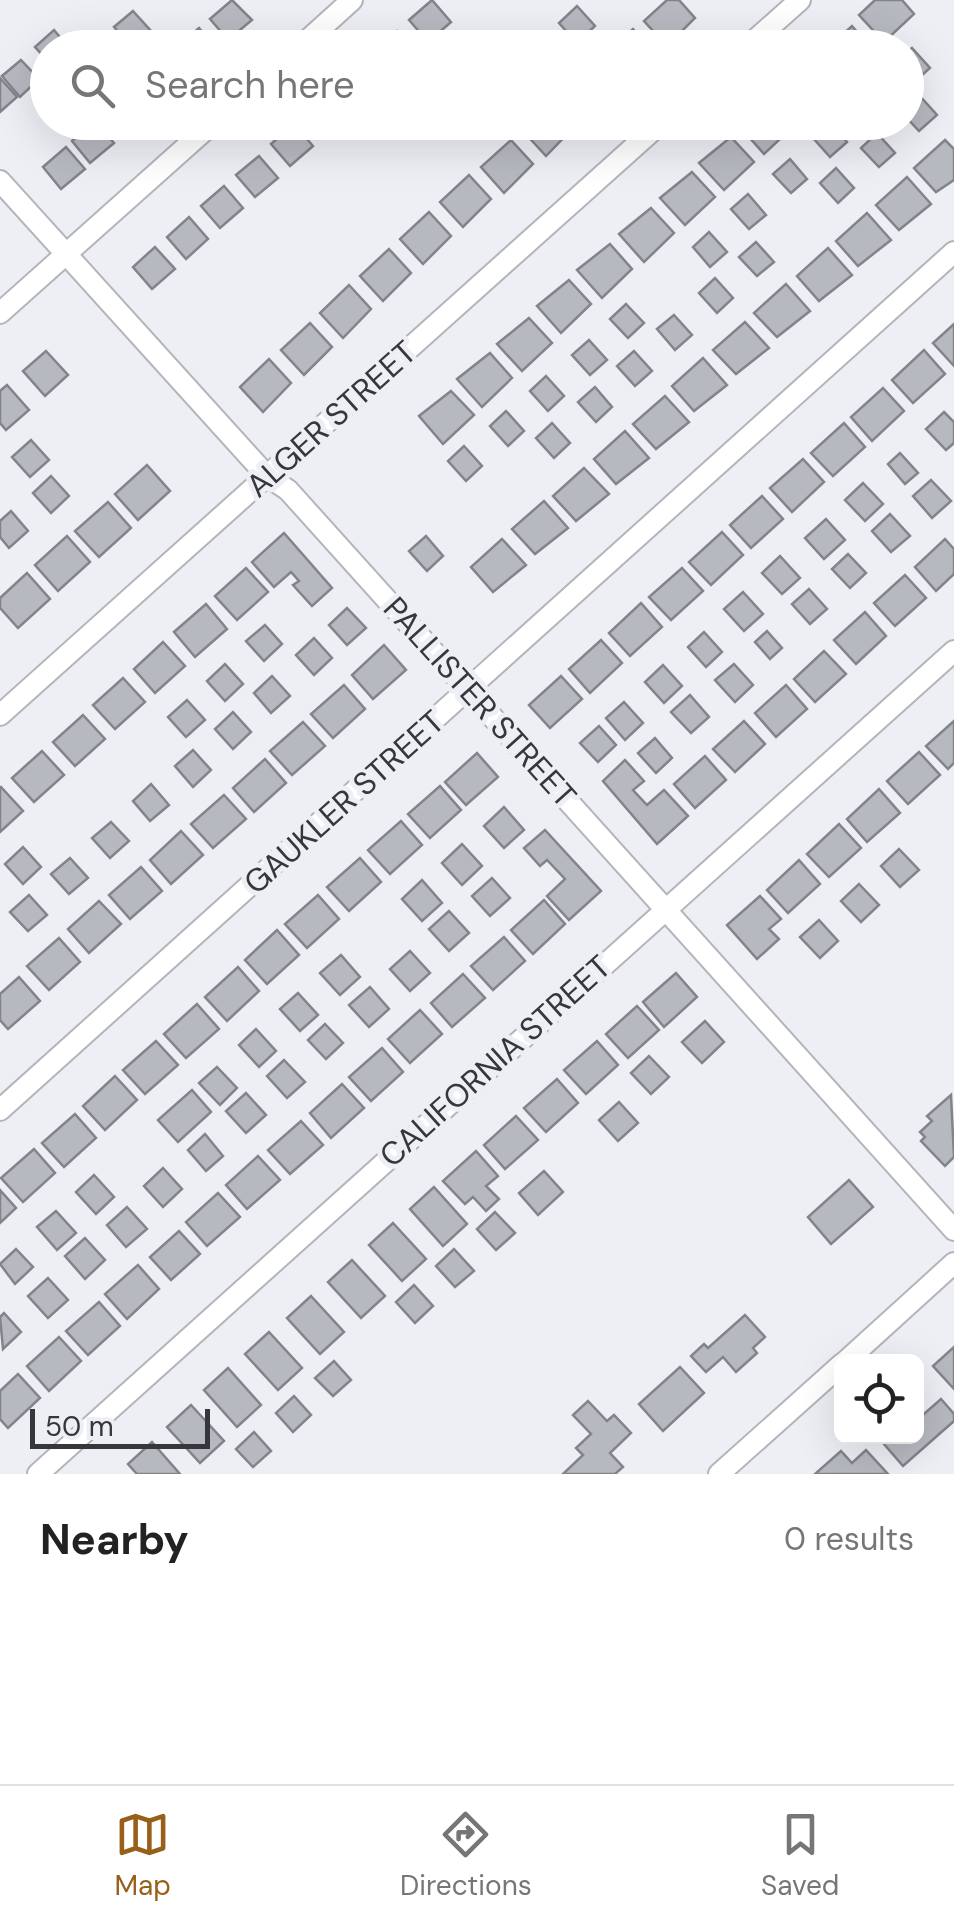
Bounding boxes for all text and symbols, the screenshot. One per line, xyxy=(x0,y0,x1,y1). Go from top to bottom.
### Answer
search box xyxy=(30,30,924,140)
icon: search xyxy=(65,58,120,113)
text: Search here xyxy=(145,60,355,110)
street label: ALGER STREET xyxy=(237,331,425,507)
street label: PALLISTER STREET xyxy=(374,588,586,816)
street label: GAUKLER STREET xyxy=(235,701,453,903)
street label: CALIFORNIA STREET xyxy=(370,946,620,1176)
map controls xyxy=(834,1354,924,1444)
button: locate xyxy=(834,1354,924,1444)
scale bar xyxy=(30,1404,210,1448)
text: 50 m xyxy=(45,1408,114,1445)
text: Nearby xyxy=(40,1512,189,1567)
text: 0 results xyxy=(784,1518,914,1560)
tab: Map xyxy=(115,1807,171,1904)
tab: Directions xyxy=(400,1807,532,1904)
tab: Saved xyxy=(761,1807,839,1904)

